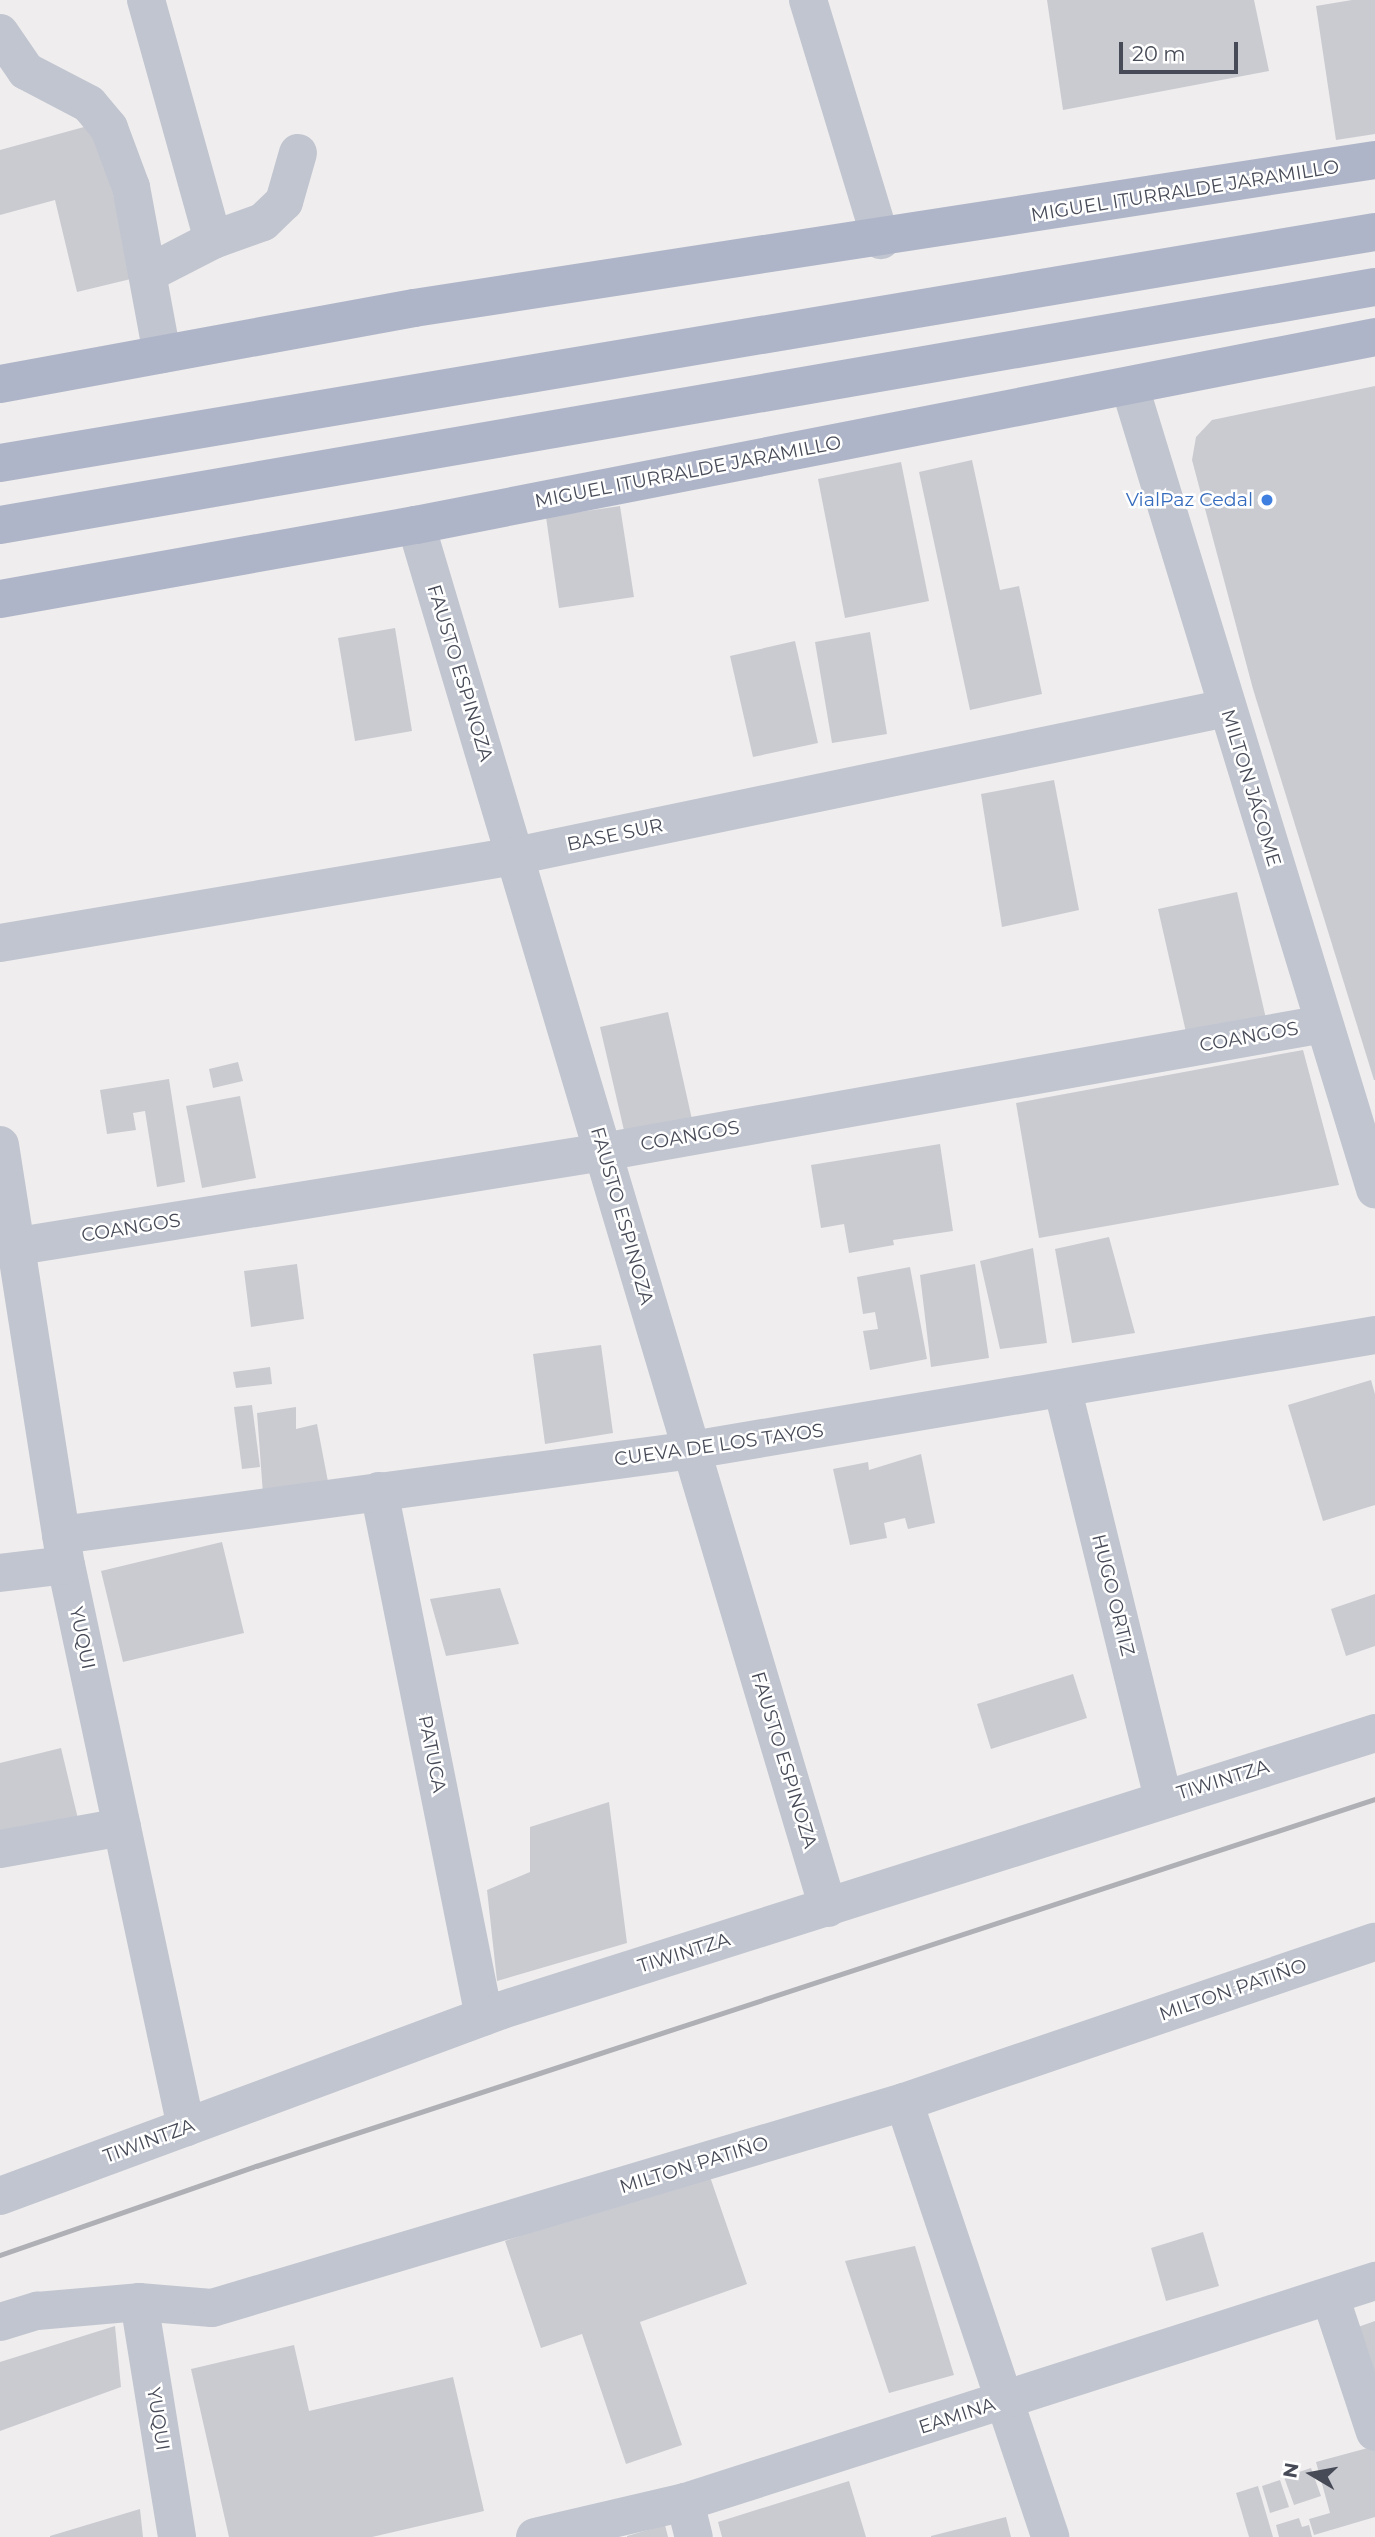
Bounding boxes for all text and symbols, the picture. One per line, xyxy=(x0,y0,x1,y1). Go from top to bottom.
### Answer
scale bar xyxy=(1123,28,1242,72)
text: 20 m xyxy=(1132,41,1186,66)
street label: MIGUEL ITURRALDE JARAMILLO xyxy=(1029,155,1341,227)
street label: MIGUEL ITURRALDE JARAMILLO xyxy=(533,431,843,513)
place label: VialPaz Cedal xyxy=(1126,489,1253,511)
marker: VialPaz Cedal xyxy=(1259,492,1275,508)
street label: FAUSTO ESPINOZA xyxy=(422,582,498,764)
street label: MILTON JÁCOME xyxy=(1216,707,1286,869)
street label: BASE SUR xyxy=(565,814,665,856)
street label: COANGOS xyxy=(1198,1017,1300,1057)
street label: COANGOS xyxy=(639,1116,741,1156)
street label: FAUSTO ESPINOZA xyxy=(586,1125,658,1307)
street label: COANGOS xyxy=(80,1209,182,1247)
street label: CUEVA DE LOS TAYOS xyxy=(613,1419,825,1471)
street label: HUGO ORTIZ xyxy=(1087,1532,1139,1658)
street label: YUQUI xyxy=(64,1605,100,1671)
street label: FAUSTO ESPINOZA xyxy=(746,1669,822,1851)
street label: PATUCA xyxy=(413,1713,451,1795)
street label: TIWINTZA xyxy=(1174,1755,1272,1805)
street label: TIWINTZA xyxy=(635,1928,733,1978)
street label: MILTON PATIÑO xyxy=(1156,1954,1310,2026)
street label: TIWINTZA xyxy=(100,2114,198,2168)
street label: MILTON PATIÑO xyxy=(617,2132,771,2198)
street label: YUQUI xyxy=(142,2386,174,2452)
street label: EAMINA xyxy=(916,2393,998,2439)
north arrow xyxy=(1277,2439,1347,2509)
text: N xyxy=(1278,2461,1303,2480)

